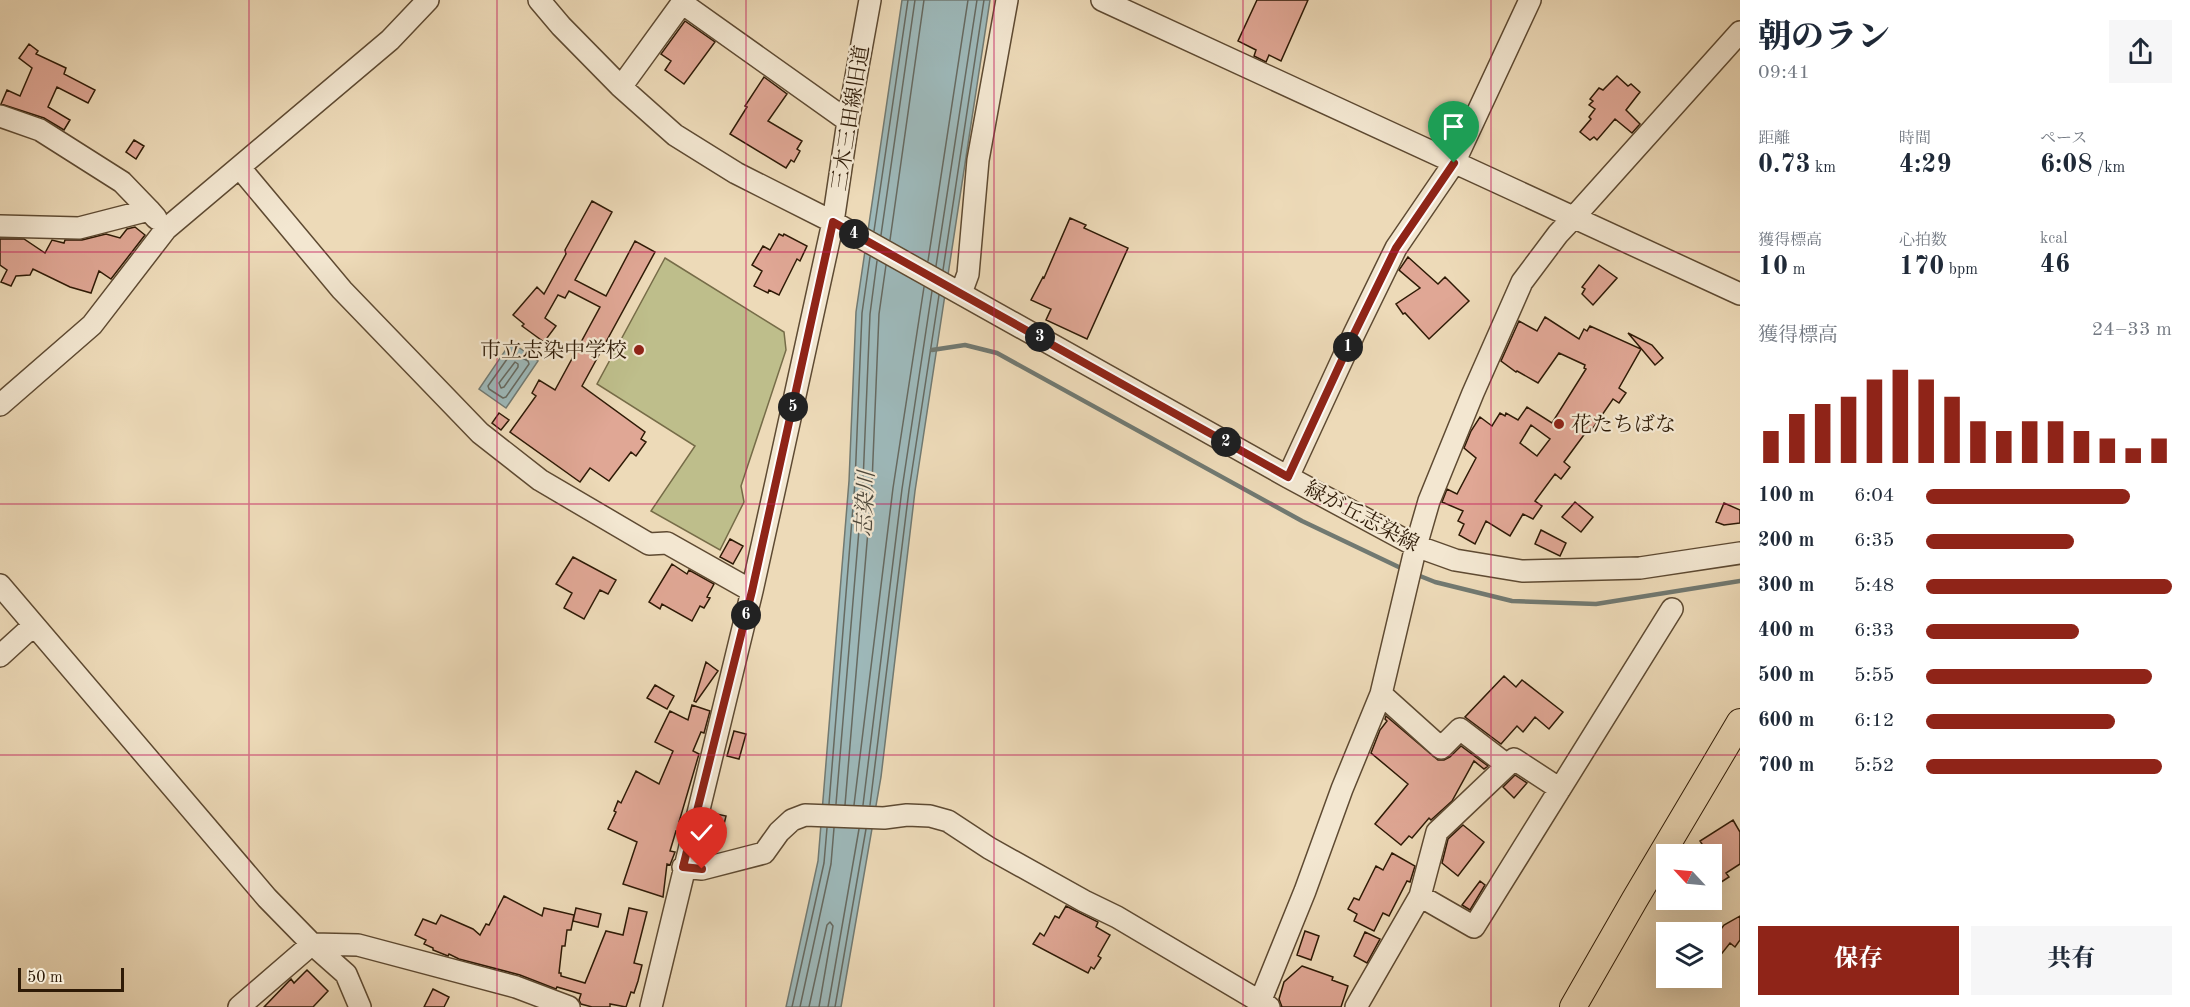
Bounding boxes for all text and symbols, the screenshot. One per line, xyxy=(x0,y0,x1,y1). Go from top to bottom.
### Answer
button: share xyxy=(2109,20,2172,83)
text: 朝のラン xyxy=(1758,22,1890,55)
street label: 三木三田線旧道 xyxy=(828,44,873,192)
text: 09:41 xyxy=(1758,63,1810,83)
pin xyxy=(1428,101,1479,163)
icon: arrive xyxy=(1437,110,1470,143)
text: 距離 xyxy=(1758,131,1790,147)
text: 時間 xyxy=(1899,131,1931,147)
text: ペース xyxy=(2040,131,2087,147)
text: 0.73 xyxy=(1758,152,1811,178)
text: 4:29 xyxy=(1899,152,1952,178)
text: 6:08 xyxy=(2040,152,2093,178)
text: km xyxy=(1811,160,1836,176)
text: /km xyxy=(2093,160,2125,176)
pin: 4 xyxy=(839,219,869,249)
text: 4 xyxy=(849,226,859,242)
text: kcal xyxy=(2040,231,2068,247)
text: 獲得標高 xyxy=(1758,233,1822,249)
text: 心拍数 xyxy=(1899,233,1947,249)
text: 46 xyxy=(2040,252,2070,278)
text: 10 xyxy=(1758,254,1788,280)
text: 170 xyxy=(1899,254,1944,280)
text: m xyxy=(1788,262,1805,278)
text: bpm xyxy=(1944,262,1978,278)
text: 24–33 m xyxy=(2092,320,2172,340)
pin: 3 xyxy=(1025,322,1055,352)
text: 獲得標高 xyxy=(1758,326,1838,346)
text: 3 xyxy=(1035,329,1045,345)
pin: 1 xyxy=(1333,332,1363,362)
place label: 市立志染中学校 xyxy=(480,339,627,362)
text: 1 xyxy=(1343,339,1353,355)
marker: 市立志染中学校 xyxy=(632,343,646,357)
pin: 5 xyxy=(778,392,808,422)
text: 5 xyxy=(788,399,798,415)
place label: 花たちばな xyxy=(1571,413,1676,436)
marker: 花たちばな xyxy=(1552,417,1566,431)
pin: 2 xyxy=(1211,427,1241,457)
text: 2 xyxy=(1221,434,1231,450)
water label: 志染川 xyxy=(851,468,879,538)
street label: 緑が丘志染線 xyxy=(1301,477,1423,556)
text: 100 m xyxy=(1758,486,1814,506)
text: 6:04 xyxy=(1854,486,1894,506)
text: 200 m xyxy=(1758,531,1814,551)
text: 6:35 xyxy=(1854,531,1894,551)
text: 300 m xyxy=(1758,576,1814,596)
text: 5:48 xyxy=(1854,576,1894,596)
pin: 6 xyxy=(731,600,761,630)
text: 6 xyxy=(741,607,751,623)
text: 400 m xyxy=(1758,621,1814,641)
text: 6:33 xyxy=(1854,621,1894,641)
text: 500 m xyxy=(1758,666,1814,686)
text: 5:55 xyxy=(1854,666,1894,686)
text: 600 m xyxy=(1758,711,1814,731)
text: 6:12 xyxy=(1854,711,1894,731)
text: 700 m xyxy=(1758,756,1814,776)
text: 5:52 xyxy=(1854,756,1894,776)
pin xyxy=(676,807,727,869)
icon: check xyxy=(685,816,718,849)
north arrow xyxy=(1656,844,1722,910)
map controls xyxy=(1656,844,1722,988)
button: layers xyxy=(1656,922,1722,988)
button: 保存 xyxy=(1758,926,1959,995)
button: 共有 xyxy=(1971,926,2172,995)
scale bar xyxy=(18,965,124,992)
text: 50 m xyxy=(27,970,63,986)

